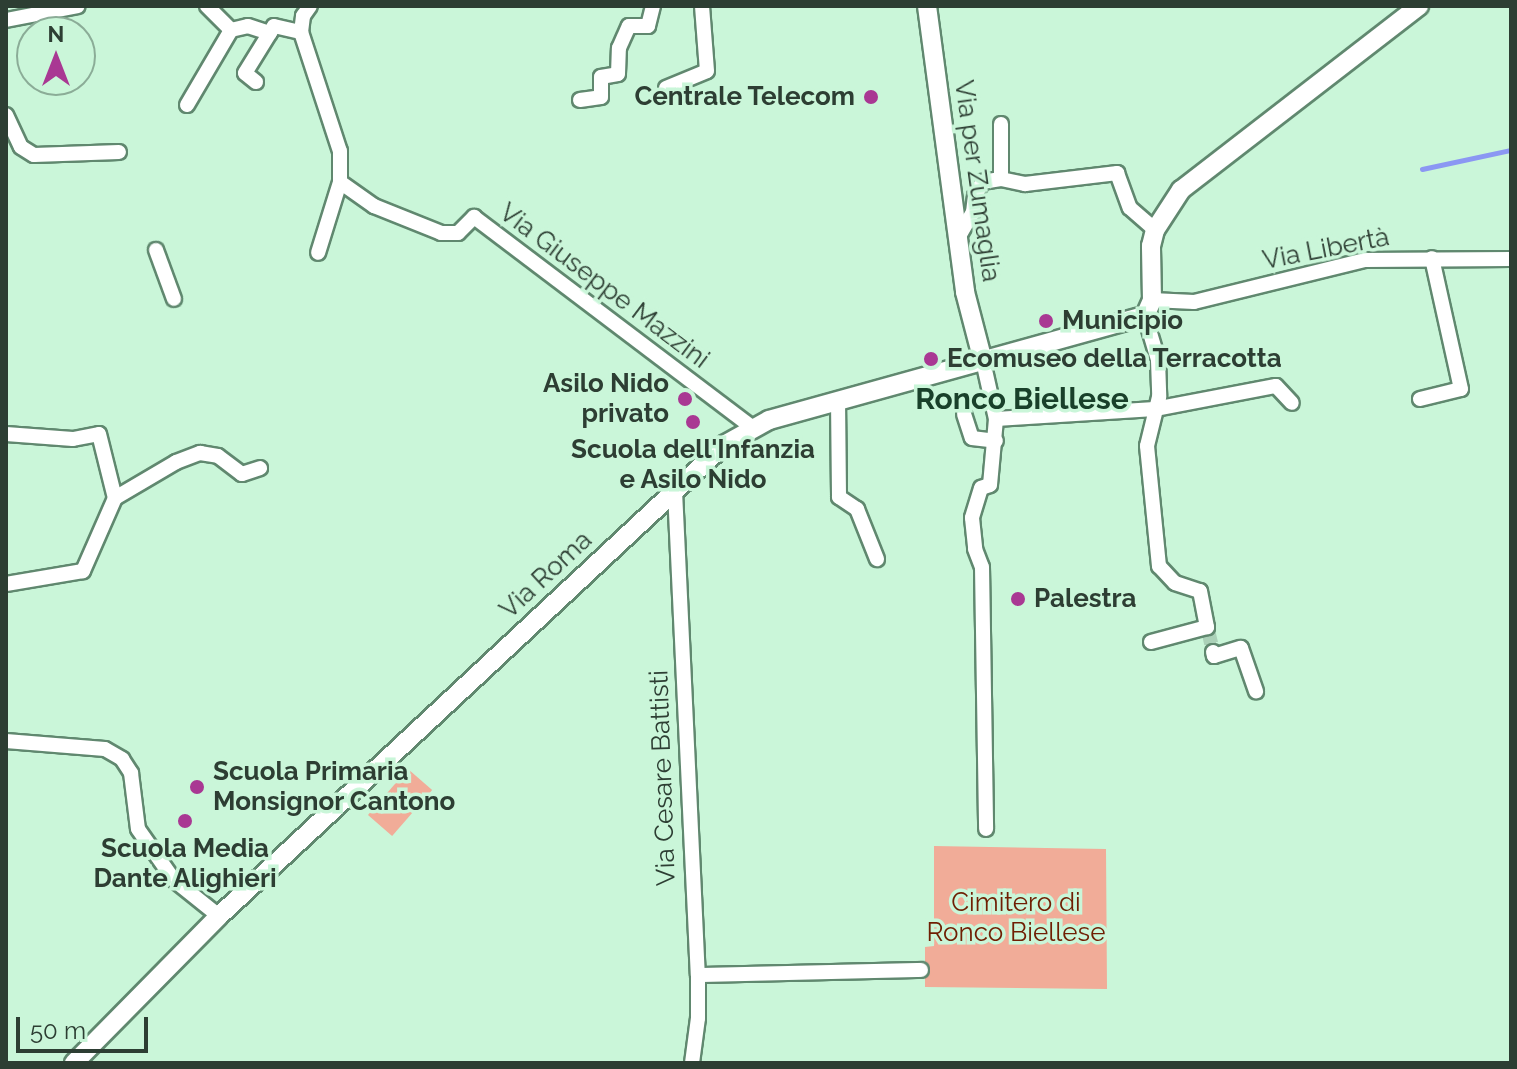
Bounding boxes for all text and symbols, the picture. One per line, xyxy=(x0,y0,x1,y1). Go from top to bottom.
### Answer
north arrow xyxy=(16,16,96,96)
text: N xyxy=(48,21,64,47)
street label: Via per Zumaglia xyxy=(947,78,1007,284)
place label: Centrale Telecom xyxy=(634,81,855,113)
marker: Centrale Telecom xyxy=(862,88,880,106)
street label: Via Giuseppe Mazzini xyxy=(493,197,715,375)
street label: Via Libertà xyxy=(1260,221,1392,277)
place label: Municipio xyxy=(1062,305,1183,337)
marker: Municipio xyxy=(1037,312,1055,330)
place label: Ecomuseo della Terracotta xyxy=(947,343,1282,375)
marker: Ecomuseo della Terracotta xyxy=(922,350,940,368)
place label: Asilo Nido privato xyxy=(543,368,669,430)
district label: Ronco Biellese xyxy=(915,381,1129,417)
marker: Asilo Nido privato xyxy=(676,390,694,408)
marker: Scuola dell'Infanzia e Asilo Nido xyxy=(684,413,702,431)
place label: Scuola dell'Infanzia e Asilo Nido xyxy=(571,434,815,496)
street label: Via Roma xyxy=(494,525,598,625)
place label: Palestra xyxy=(1034,583,1136,615)
marker: Palestra xyxy=(1009,590,1027,608)
street label: Via Cesare Battisti xyxy=(644,670,682,886)
place label: Scuola Primaria Monsignor Cantono xyxy=(213,756,456,818)
marker: Scuola Primaria Monsignor Cantono xyxy=(188,778,206,796)
marker: Scuola Media Dante Alighieri xyxy=(176,812,194,830)
place label: Scuola Media Dante Alighieri xyxy=(93,833,277,894)
park label: Cimitero di Ronco Biellese xyxy=(927,887,1105,948)
scale bar xyxy=(20,1001,152,1051)
text: 50 m xyxy=(30,1016,86,1045)

